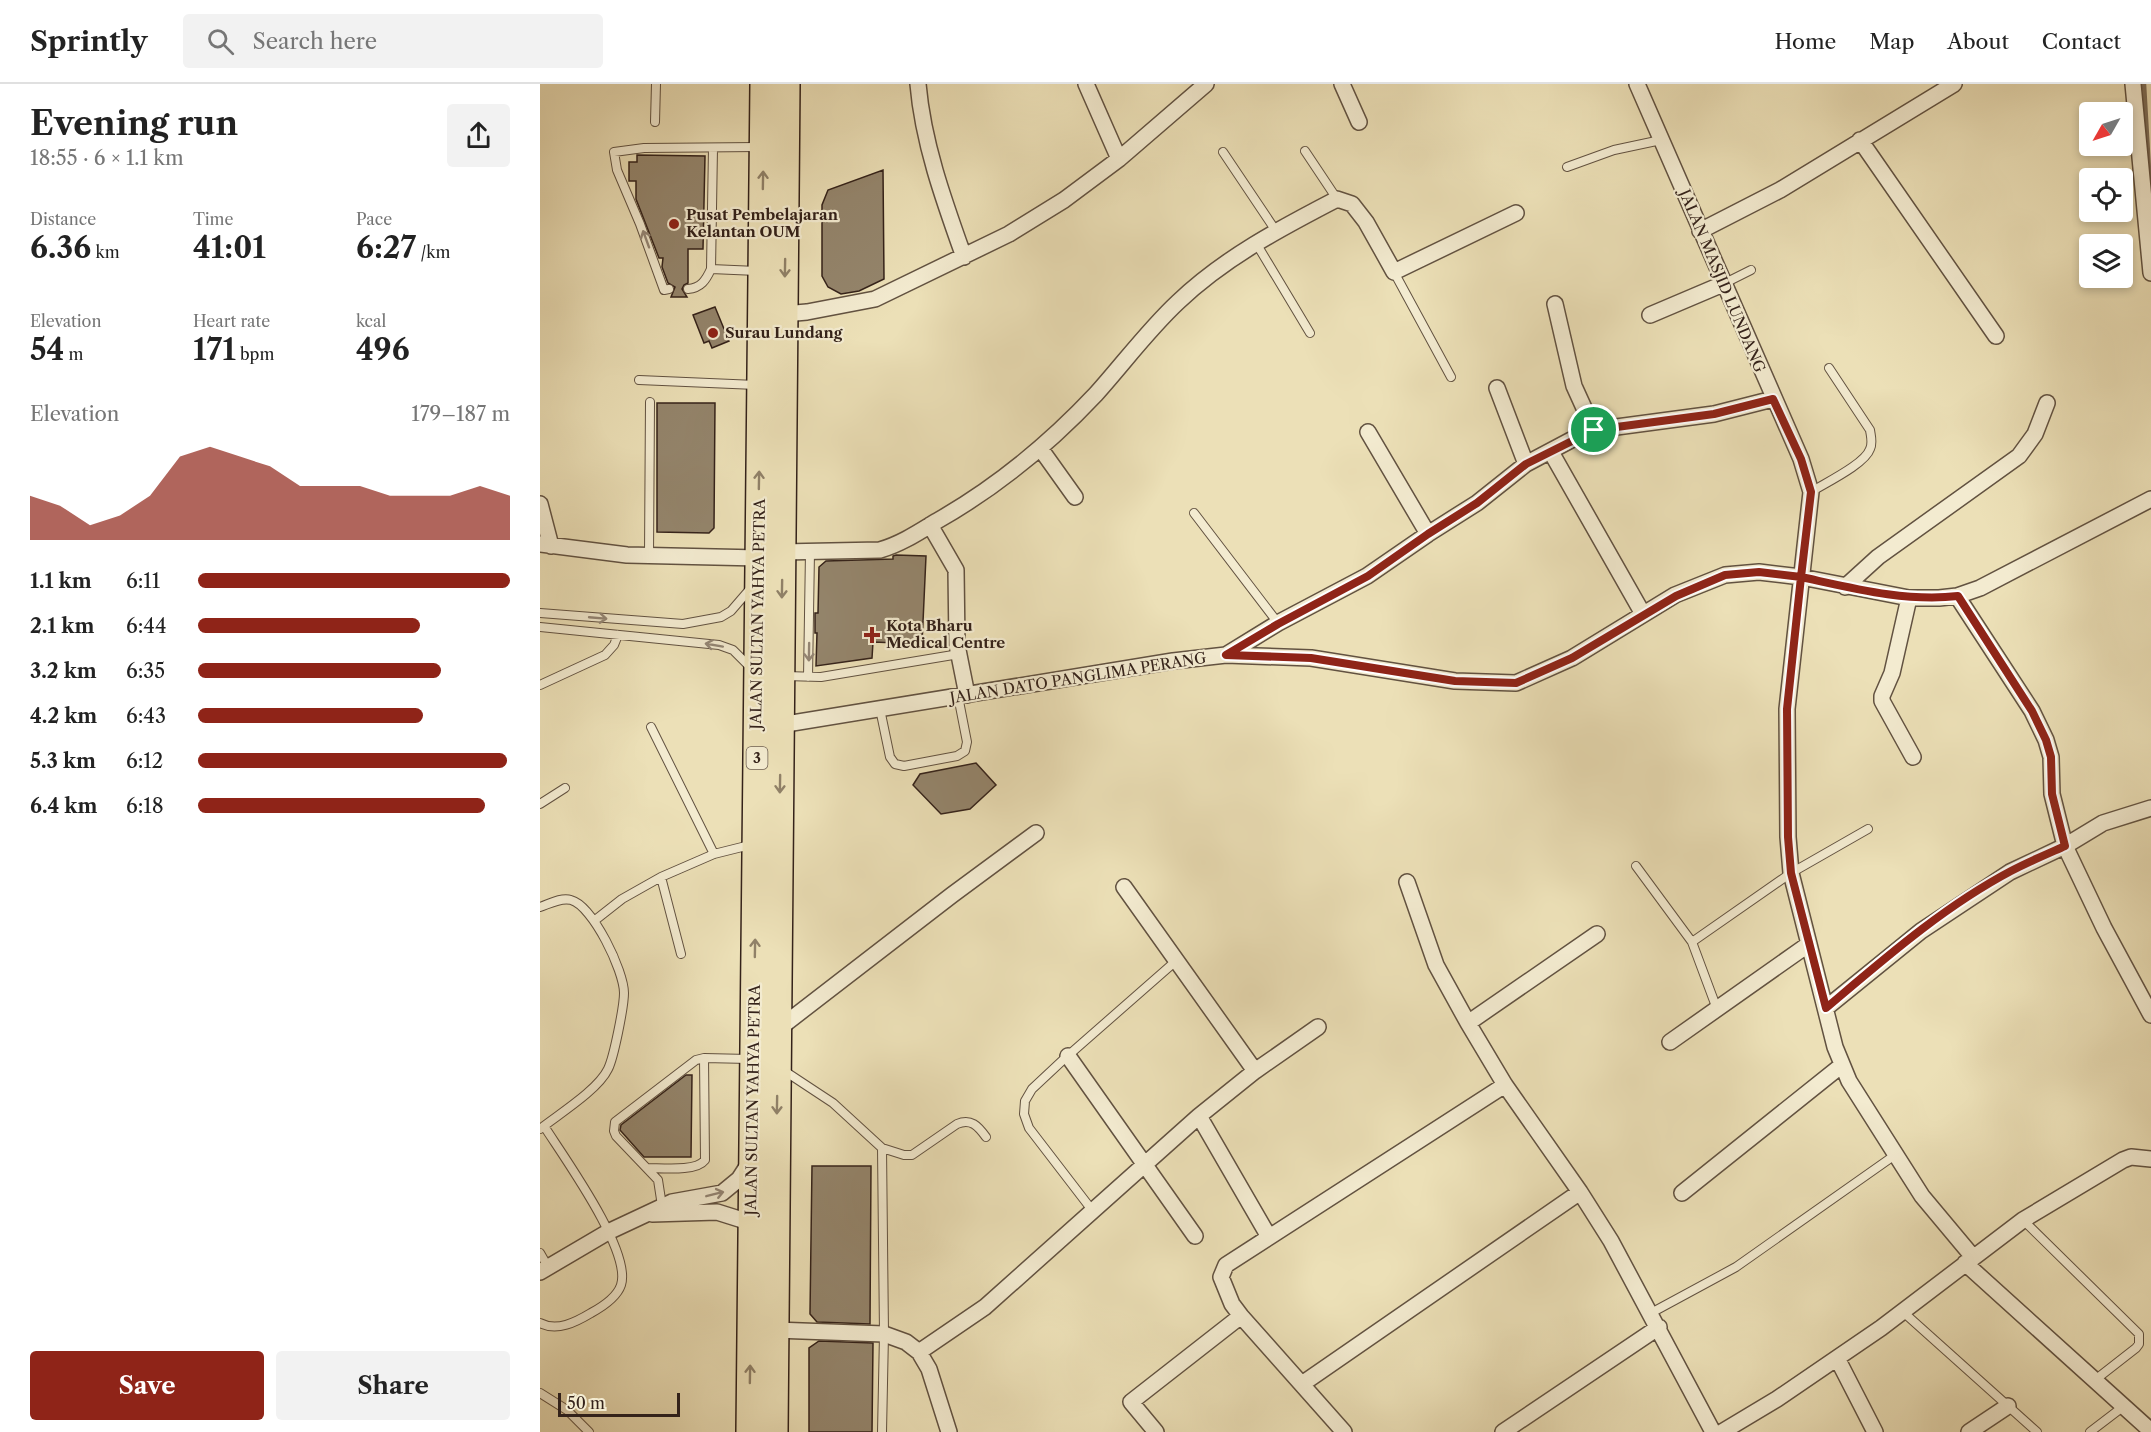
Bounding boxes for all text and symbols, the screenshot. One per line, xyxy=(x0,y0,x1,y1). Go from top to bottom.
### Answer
search box xyxy=(183,14,603,68)
text: Sprintly xyxy=(30,24,147,58)
icon: search xyxy=(204,25,237,58)
text: Search here xyxy=(252,28,377,55)
text: Home xyxy=(1775,29,1836,54)
text: Map xyxy=(1869,29,1914,54)
text: About xyxy=(1947,29,2009,54)
text: Contact xyxy=(2042,29,2121,54)
north arrow xyxy=(2079,102,2133,156)
map controls xyxy=(2079,102,2133,288)
text: Evening run xyxy=(30,103,238,144)
button: share xyxy=(447,104,510,167)
text: 18:55 · 6 × 1.1 km xyxy=(30,146,184,170)
button: locate xyxy=(2079,168,2133,222)
one-way arrow xyxy=(757,170,768,190)
street label: JALAN MASJID LUNDANG xyxy=(1674,185,1770,375)
place label: Pusat Pembelajaran Kelantan OUM xyxy=(686,205,839,241)
text: Distance xyxy=(30,209,96,229)
text: Time xyxy=(193,209,233,229)
text: Pace xyxy=(356,209,392,229)
marker: Pusat Pembelajaran Kelantan OUM xyxy=(667,217,681,231)
text: 6.36 xyxy=(30,229,91,266)
text: 41:01 xyxy=(193,229,266,266)
text: 6:27 xyxy=(356,229,416,266)
one-way arrow xyxy=(639,230,650,249)
button: layers xyxy=(2079,234,2133,288)
text: km xyxy=(91,242,120,262)
text: /km xyxy=(416,242,450,262)
one-way arrow xyxy=(779,258,790,278)
text: Elevation xyxy=(30,311,101,331)
text: Heart rate xyxy=(193,311,270,331)
text: kcal xyxy=(356,311,386,331)
place label: Surau Lundang xyxy=(725,323,843,342)
marker: Surau Lundang xyxy=(706,326,720,340)
text: 54 xyxy=(30,331,64,368)
text: 171 xyxy=(193,331,236,368)
text: 496 xyxy=(356,331,410,368)
text: m xyxy=(64,344,84,364)
text: bpm xyxy=(236,344,274,364)
text: Elevation xyxy=(30,402,119,426)
text: 179–187 m xyxy=(411,402,510,426)
pin xyxy=(1568,404,1619,455)
icon: arrive xyxy=(1577,413,1610,446)
one-way arrow xyxy=(754,470,765,490)
street label: JALAN SULTAN YAHYA PETRA xyxy=(746,498,769,732)
text: 1.1 km xyxy=(30,569,92,593)
text: 6:11 xyxy=(126,569,160,593)
one-way arrow xyxy=(776,579,787,599)
one-way arrow xyxy=(588,613,608,624)
text: 2.1 km xyxy=(30,614,94,638)
text: 6:44 xyxy=(126,614,166,638)
place label: Kota Bharu Medical Centre xyxy=(886,616,1005,652)
marker: Kota Bharu Medical Centre xyxy=(863,626,881,644)
one-way arrow xyxy=(705,639,725,650)
one-way arrow xyxy=(803,642,814,662)
street label: JALAN DATO PANGLIMA PERANG xyxy=(946,648,1208,707)
text: 3.2 km xyxy=(30,659,97,683)
text: 6:35 xyxy=(126,659,165,683)
text: 4.2 km xyxy=(30,704,97,728)
text: 6:43 xyxy=(126,704,166,728)
road number: 3 xyxy=(746,747,768,769)
text: 5.3 km xyxy=(30,749,96,773)
text: 6:12 xyxy=(126,749,163,773)
one-way arrow xyxy=(774,774,786,794)
text: 6.4 km xyxy=(30,794,97,818)
text: 6:18 xyxy=(126,794,164,818)
one-way arrow xyxy=(749,938,761,958)
street label: JALAN SULTAN YAHYA PETRA xyxy=(741,984,764,1218)
one-way arrow xyxy=(771,1095,783,1115)
one-way arrow xyxy=(705,1188,724,1200)
button: Save xyxy=(30,1351,264,1420)
button: Share xyxy=(276,1351,510,1420)
one-way arrow xyxy=(744,1364,756,1384)
scale bar xyxy=(558,1390,680,1418)
text: 50 m xyxy=(567,1393,605,1413)

